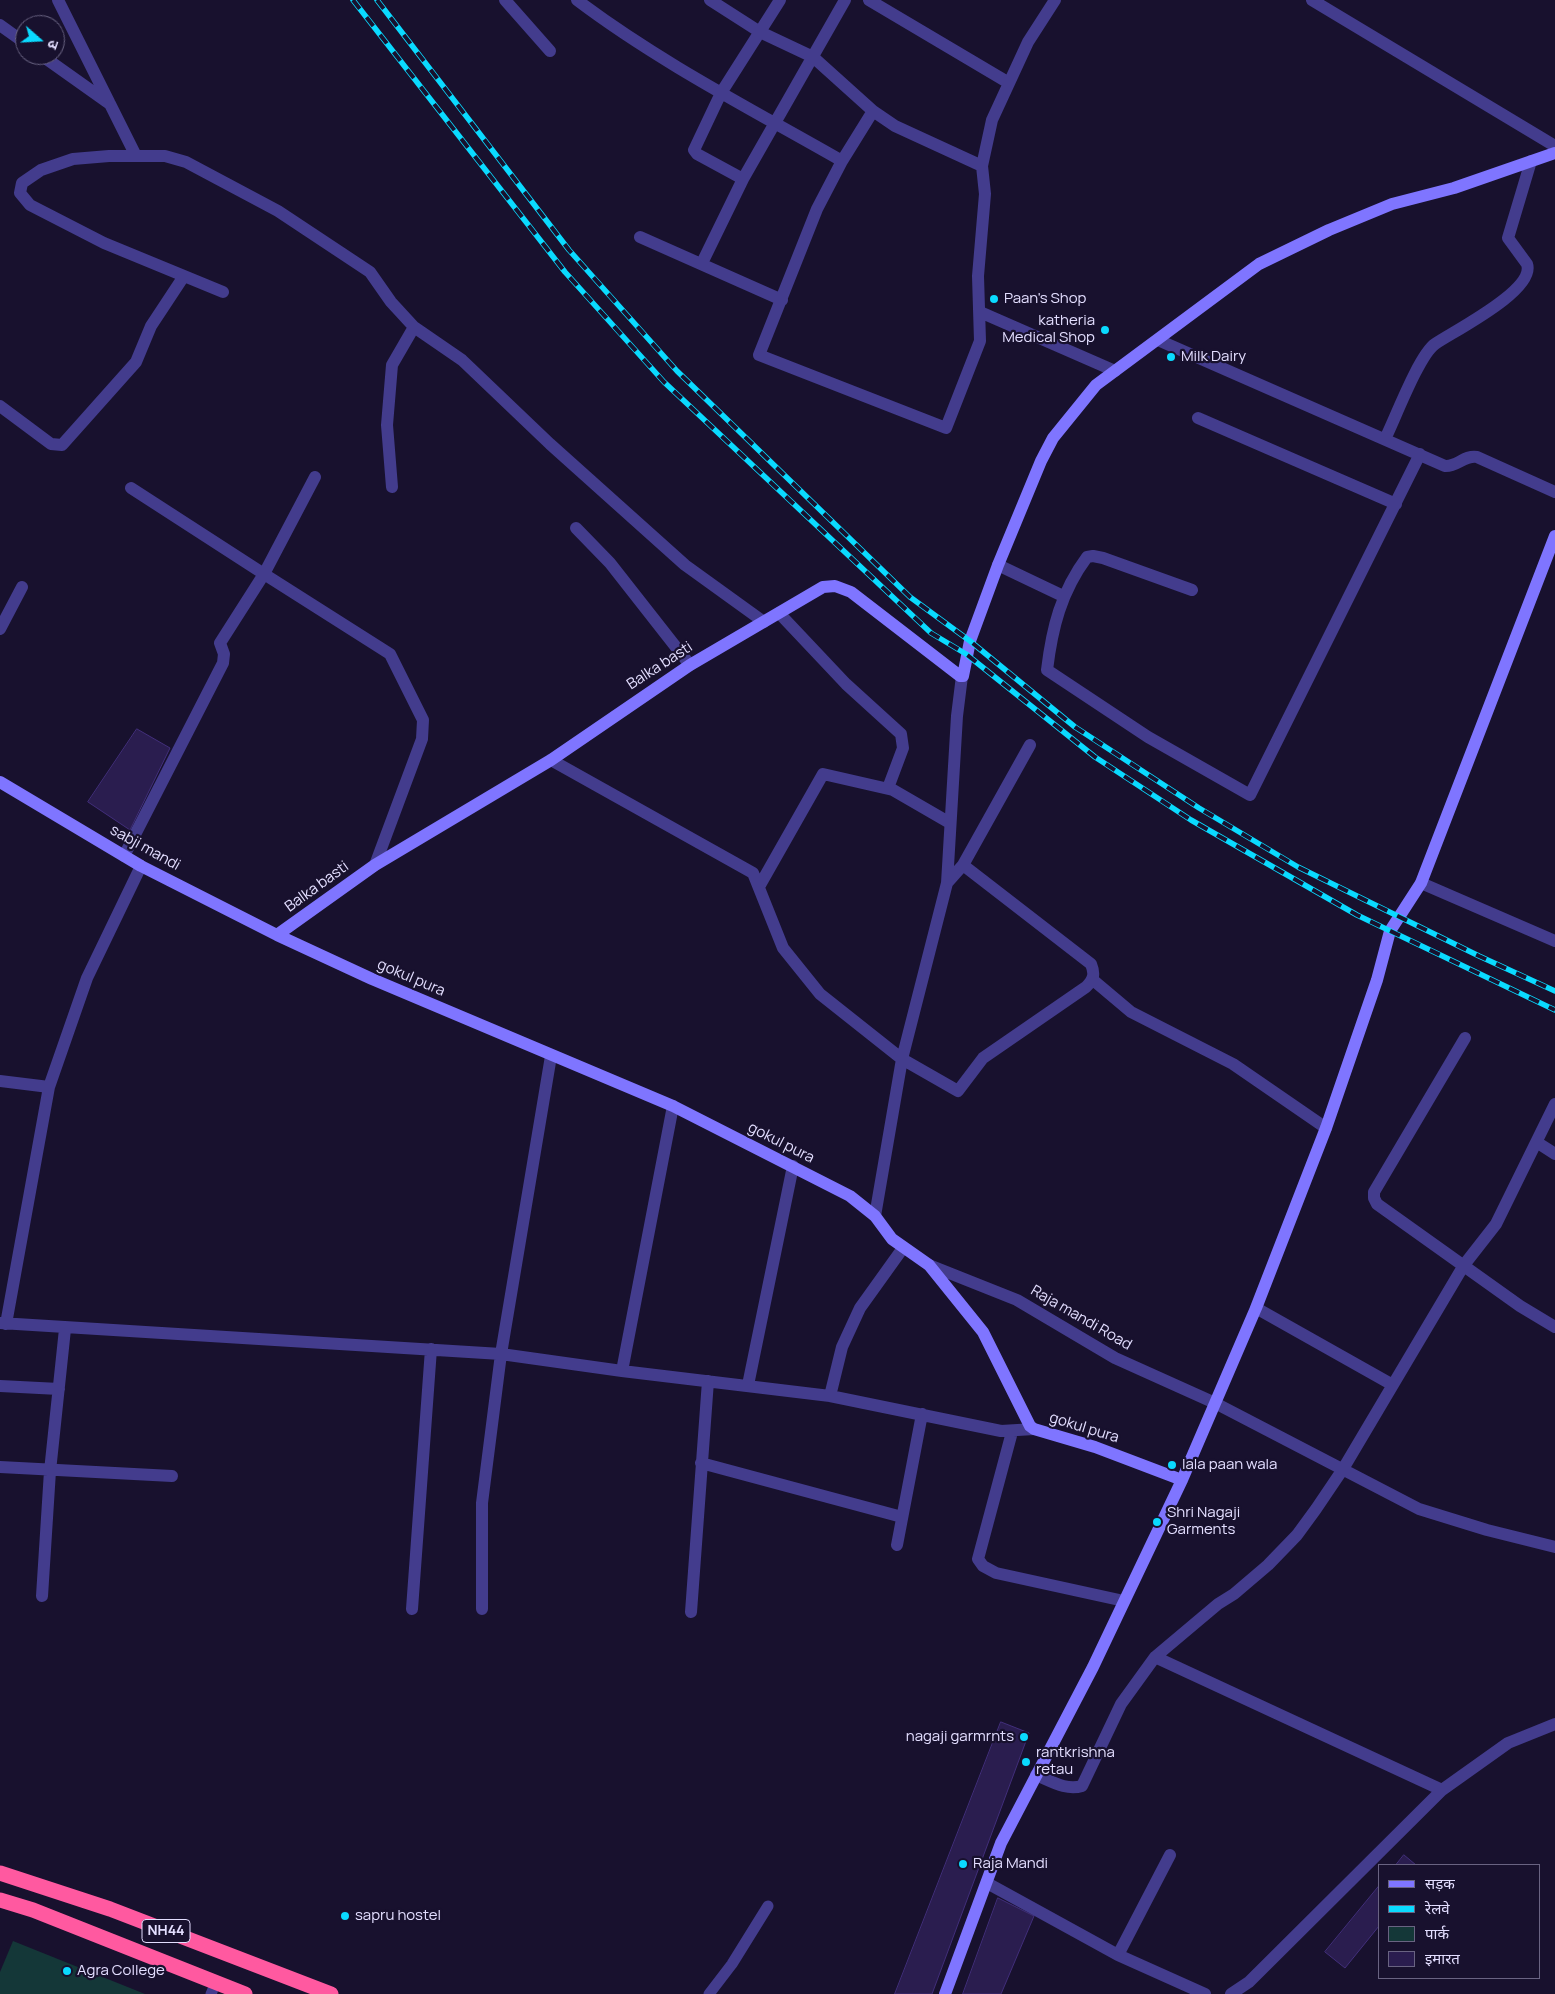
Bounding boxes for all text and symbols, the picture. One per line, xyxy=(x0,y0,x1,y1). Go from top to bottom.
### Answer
north arrow xyxy=(15,15,65,65)
text: उ xyxy=(43,38,64,52)
place label: Paan's Shop xyxy=(1004,290,1086,308)
marker: Paan's Shop xyxy=(988,293,1000,305)
place label: katheria Medical Shop xyxy=(1002,312,1095,347)
marker: katheria Medical Shop xyxy=(1099,324,1111,336)
place label: Milk Dairy xyxy=(1181,348,1246,366)
marker: Milk Dairy xyxy=(1165,351,1177,363)
street label: Balka basti xyxy=(624,638,696,694)
street label: sabji mandi xyxy=(107,821,183,875)
street label: Balka basti xyxy=(282,858,352,916)
street label: gokul pura xyxy=(374,956,448,1000)
street label: gokul pura xyxy=(745,1119,817,1167)
street label: Raja mandi Road xyxy=(1027,1282,1135,1354)
street label: gokul pura xyxy=(1047,1409,1121,1447)
place label: lala paan wala xyxy=(1182,1456,1277,1474)
marker: lala paan wala xyxy=(1166,1459,1178,1471)
place label: Shri Nagaji Garments xyxy=(1167,1504,1240,1539)
marker: Shri Nagaji Garments xyxy=(1151,1516,1163,1528)
place label: nagaji garmrnts xyxy=(906,1728,1014,1746)
marker: nagaji garmrnts xyxy=(1018,1731,1030,1743)
place label: rantkrishna retau xyxy=(1036,1744,1115,1779)
marker: rantkrishna retau xyxy=(1020,1756,1032,1768)
place label: Raja Mandi xyxy=(973,1855,1048,1873)
marker: Raja Mandi xyxy=(957,1858,969,1870)
legend xyxy=(1378,1864,1540,1979)
text: सड़क xyxy=(1425,1873,1455,1894)
text: रेलवे xyxy=(1425,1898,1450,1919)
place label: sapru hostel xyxy=(355,1907,441,1925)
marker: sapru hostel xyxy=(339,1910,351,1922)
road number: NH44 xyxy=(142,1920,190,1942)
text: पार्क xyxy=(1425,1923,1449,1944)
text: इमारत xyxy=(1425,1948,1460,1969)
place label: Agra College xyxy=(77,1962,165,1980)
marker: Agra College xyxy=(61,1965,73,1977)

